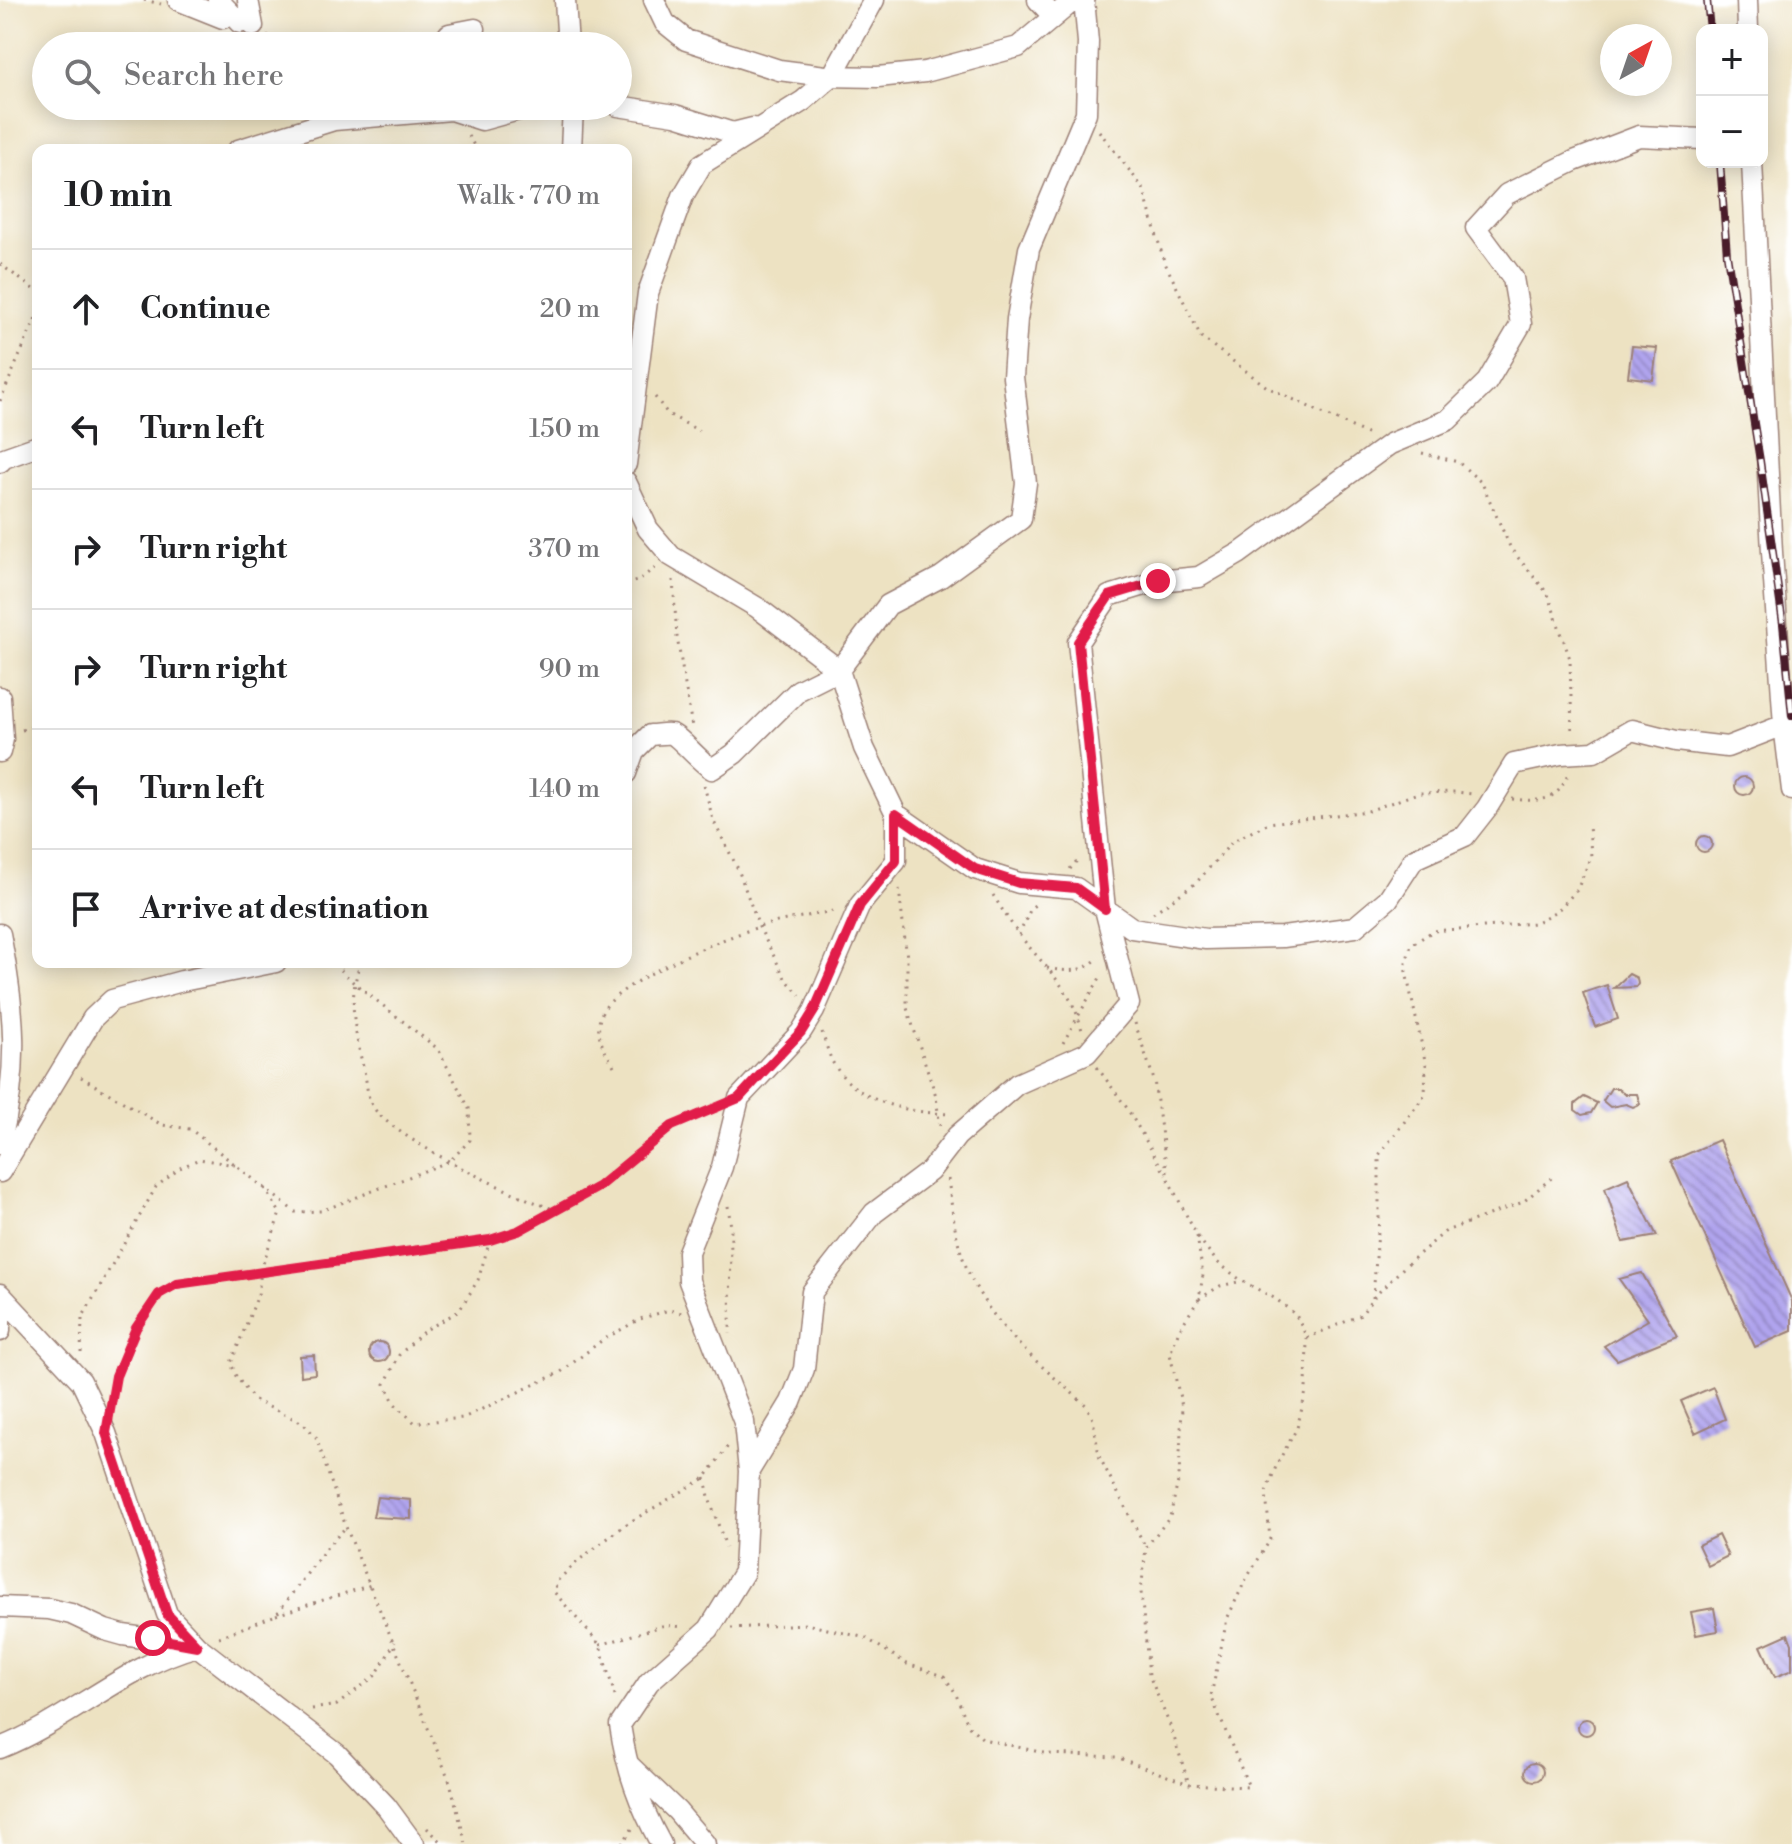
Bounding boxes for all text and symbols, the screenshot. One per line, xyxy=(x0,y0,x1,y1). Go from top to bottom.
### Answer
north arrow xyxy=(1600,24,1672,96)
map controls xyxy=(1696,24,1768,168)
button: + xyxy=(1696,24,1768,96)
search box xyxy=(32,32,632,120)
icon: search xyxy=(60,54,104,98)
text: Search here xyxy=(124,57,284,95)
button: − xyxy=(1696,96,1768,168)
text: 10 min xyxy=(64,175,172,217)
text: Walk · 770 m xyxy=(458,180,600,212)
icon: ahead xyxy=(64,287,108,331)
text: Continue xyxy=(140,290,271,328)
text: 20 m xyxy=(540,293,600,325)
icon: left xyxy=(64,407,108,451)
text: Turn left xyxy=(140,410,264,448)
text: 150 m xyxy=(529,413,600,445)
icon: right xyxy=(64,527,108,571)
text: Turn right xyxy=(140,530,287,568)
text: 370 m xyxy=(528,533,600,565)
route end xyxy=(1140,563,1176,599)
icon: right xyxy=(64,647,108,691)
text: Turn right xyxy=(140,650,287,688)
text: 90 m xyxy=(539,653,600,685)
icon: left xyxy=(64,767,108,811)
text: Turn left xyxy=(140,770,264,808)
text: 140 m xyxy=(529,773,600,805)
icon: arrive xyxy=(64,887,108,931)
text: Arrive at destination xyxy=(140,890,429,928)
route start xyxy=(135,1620,171,1656)

